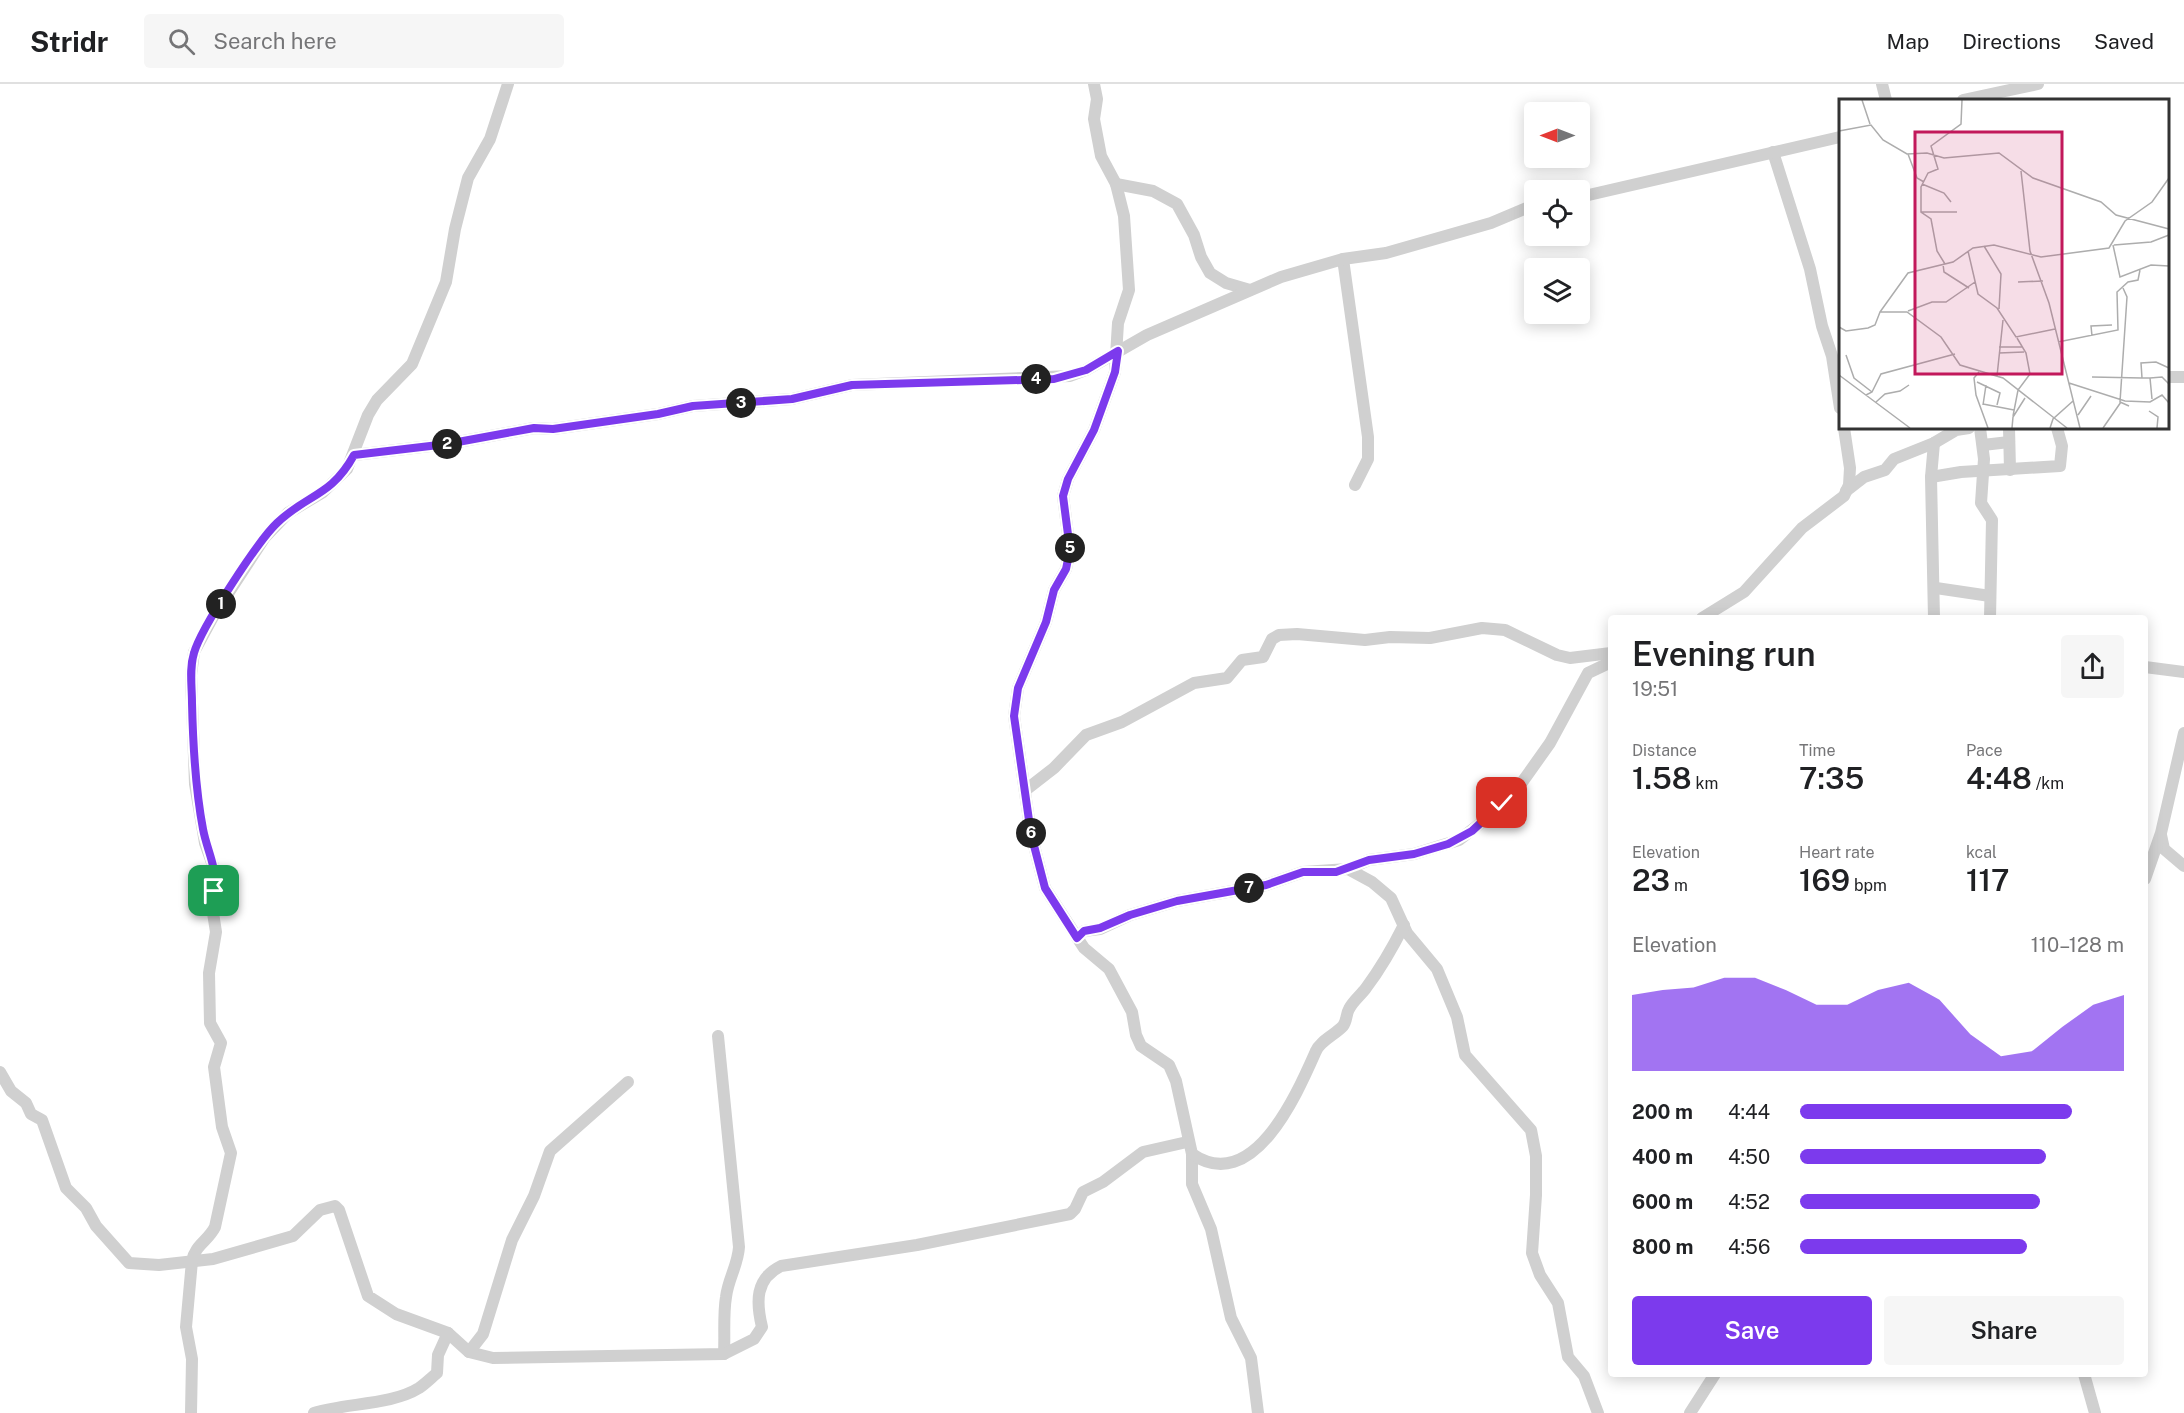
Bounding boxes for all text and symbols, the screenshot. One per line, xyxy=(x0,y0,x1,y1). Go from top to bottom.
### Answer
search box xyxy=(144,14,564,68)
text: Stridr xyxy=(30,25,108,58)
icon: search xyxy=(165,25,198,58)
text: Search here xyxy=(213,28,337,54)
text: Map xyxy=(1887,29,1929,54)
text: Directions xyxy=(1962,29,2061,54)
text: Saved xyxy=(2094,29,2154,54)
inset map xyxy=(1839,99,2169,429)
north arrow xyxy=(1524,102,1590,168)
map controls xyxy=(1524,102,1590,324)
button: locate xyxy=(1524,180,1590,246)
button: layers xyxy=(1524,258,1590,324)
pin: 4 xyxy=(1021,364,1051,394)
text: 4 xyxy=(1031,369,1041,388)
pin: 3 xyxy=(726,388,756,418)
text: 3 xyxy=(736,393,746,412)
pin: 2 xyxy=(432,429,462,459)
text: 2 xyxy=(442,434,452,453)
pin: 5 xyxy=(1055,533,1085,563)
text: 5 xyxy=(1065,538,1075,557)
pin: 1 xyxy=(206,589,236,619)
text: 1 xyxy=(218,594,224,613)
text: Evening run xyxy=(1632,635,1815,673)
button: share xyxy=(2061,635,2124,698)
text: 19:51 xyxy=(1632,677,1678,701)
text: Distance xyxy=(1632,741,1697,760)
text: Time xyxy=(1799,741,1835,760)
text: Pace xyxy=(1966,741,2003,760)
text: 1.58 xyxy=(1632,760,1692,796)
text: 7:35 xyxy=(1799,760,1864,796)
text: 4:48 xyxy=(1966,760,2032,796)
text: km xyxy=(1692,774,1718,793)
text: /km xyxy=(2032,774,2064,793)
pin xyxy=(1476,777,1527,828)
icon: check xyxy=(1485,786,1518,819)
pin: 6 xyxy=(1016,818,1046,848)
text: 6 xyxy=(1026,823,1036,842)
text: Elevation xyxy=(1632,843,1700,862)
text: Heart rate xyxy=(1799,843,1875,862)
text: kcal xyxy=(1966,843,1997,862)
text: 23 xyxy=(1632,862,1670,898)
text: 169 xyxy=(1799,862,1850,898)
text: 117 xyxy=(1966,862,2010,898)
pin xyxy=(188,865,239,916)
pin: 7 xyxy=(1234,873,1264,903)
icon: arrive xyxy=(197,874,230,907)
text: m xyxy=(1670,876,1688,895)
text: bpm xyxy=(1850,876,1887,895)
text: 7 xyxy=(1244,878,1254,897)
text: Elevation xyxy=(1632,933,1717,957)
text: 110–128 m xyxy=(2031,933,2124,957)
text: 200 m xyxy=(1632,1100,1693,1124)
text: 4:44 xyxy=(1728,1100,1770,1124)
text: 400 m xyxy=(1632,1145,1693,1169)
text: 4:50 xyxy=(1728,1145,1770,1169)
text: 600 m xyxy=(1632,1190,1693,1214)
text: 4:52 xyxy=(1728,1190,1770,1214)
text: 800 m xyxy=(1632,1235,1694,1259)
text: 4:56 xyxy=(1728,1235,1770,1259)
button: Save xyxy=(1632,1296,1872,1365)
button: Share xyxy=(1884,1296,2124,1365)

